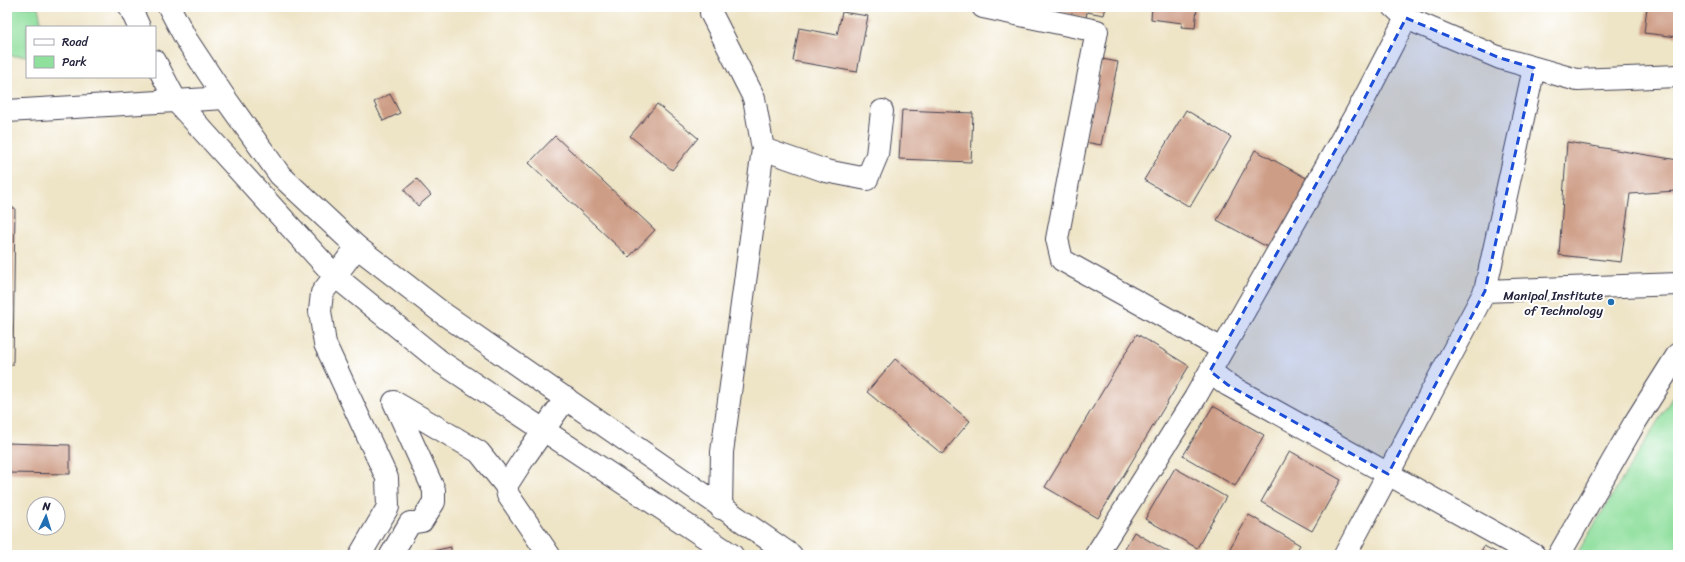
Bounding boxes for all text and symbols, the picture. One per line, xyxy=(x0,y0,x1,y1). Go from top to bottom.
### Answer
legend xyxy=(26,26,156,78)
text: Road xyxy=(62,31,89,53)
text: Park xyxy=(62,51,87,73)
place label: Manipal Institute of Technology xyxy=(1503,284,1603,322)
marker: Manipal Institute of Technology xyxy=(1606,297,1616,307)
north arrow xyxy=(26,496,66,536)
text: N xyxy=(41,497,52,516)

